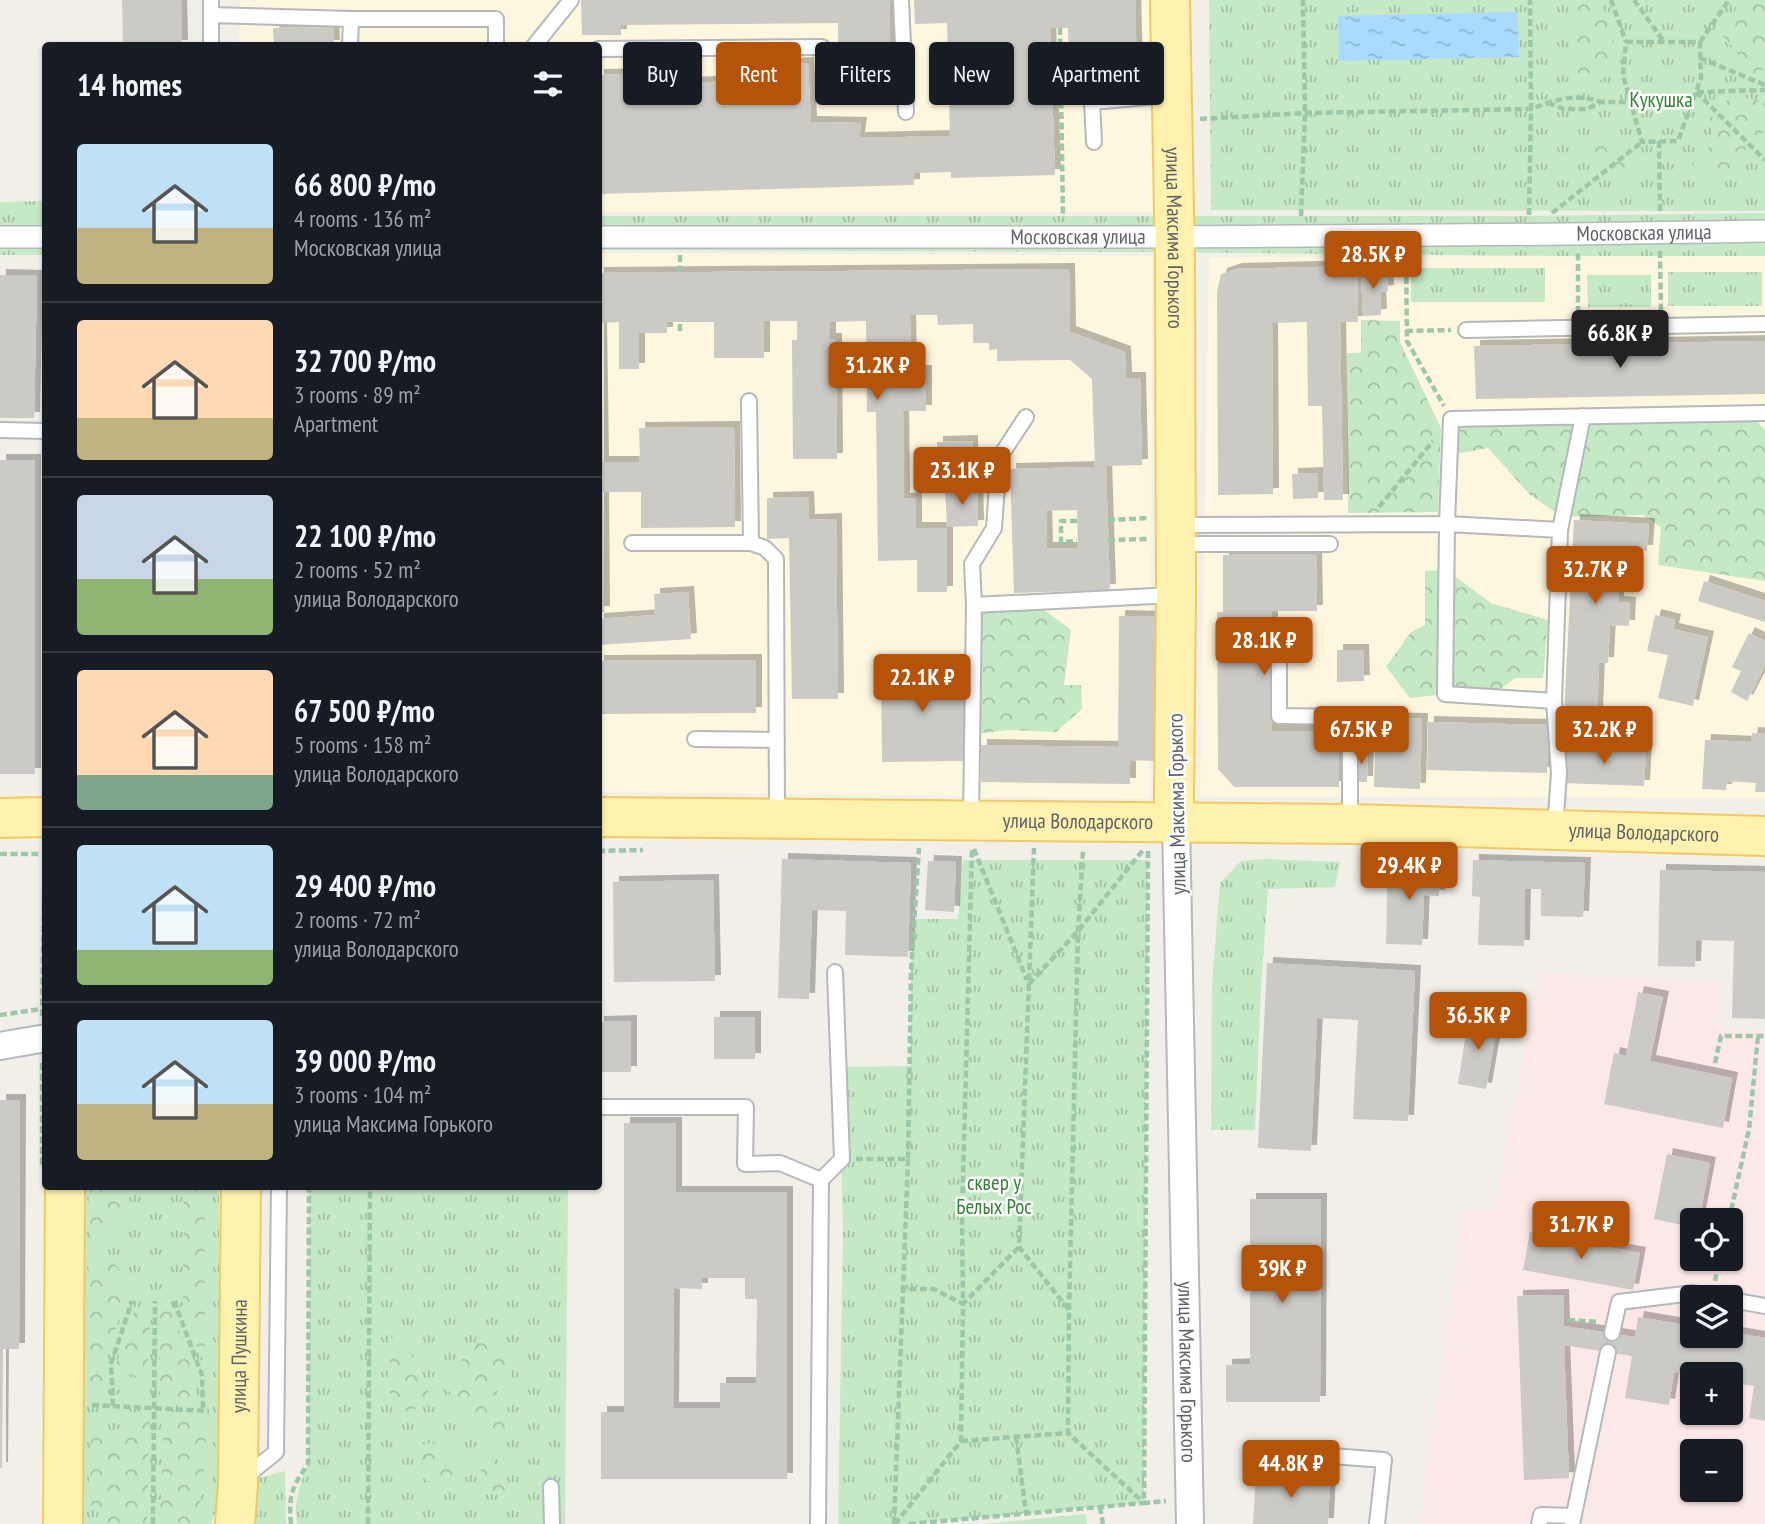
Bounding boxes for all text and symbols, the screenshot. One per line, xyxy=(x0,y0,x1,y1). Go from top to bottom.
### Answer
chip: Buy xyxy=(623,42,702,105)
chip: Rent xyxy=(716,42,801,105)
chip: Filters xyxy=(815,42,915,105)
chip: New xyxy=(929,42,1014,105)
chip: Apartment xyxy=(1028,42,1164,105)
text: 14 homes xyxy=(77,65,182,104)
icon: filters xyxy=(529,65,567,103)
park label: Кукушка xyxy=(1629,86,1693,113)
street label: улица Максима Горького xyxy=(1160,147,1189,329)
text: 66 800 ₽/mo xyxy=(294,165,436,204)
icon: home xyxy=(133,172,217,256)
text: 4 rooms · 136 m² xyxy=(294,204,431,233)
street label: Московская улица xyxy=(1576,218,1712,247)
street label: Московская улица xyxy=(1010,223,1146,250)
pin: 28.5K ₽ xyxy=(1308,232,1438,291)
text: Московская улица xyxy=(294,233,442,262)
text: 28.5K ₽ xyxy=(1341,239,1405,268)
pin: 66.8K ₽ xyxy=(1555,310,1685,370)
text: 66.8K ₽ xyxy=(1588,318,1652,347)
text: 32 700 ₽/mo xyxy=(294,341,436,380)
pin: 31.2K ₽ xyxy=(812,342,942,402)
icon: home xyxy=(133,348,217,432)
text: 31.2K ₽ xyxy=(845,350,909,379)
text: 3 rooms · 89 m² xyxy=(294,380,421,409)
text: Apartment xyxy=(294,409,378,438)
pin: 23.1K ₽ xyxy=(897,448,1027,507)
text: 23.1K ₽ xyxy=(930,455,994,484)
text: 22 100 ₽/mo xyxy=(294,516,436,555)
icon: home xyxy=(133,523,217,607)
pin: 32.7K ₽ xyxy=(1530,546,1660,606)
text: 32.7K ₽ xyxy=(1563,554,1627,583)
text: 2 rooms · 52 m² xyxy=(294,555,421,584)
text: улица Володарского xyxy=(294,584,459,613)
pin: 28.1K ₽ xyxy=(1199,618,1329,677)
text: 28.1K ₽ xyxy=(1232,625,1296,654)
pin: 22.1K ₽ xyxy=(857,654,987,714)
text: 22.1K ₽ xyxy=(890,662,954,691)
text: 67 500 ₽/mo xyxy=(294,691,435,730)
icon: home xyxy=(133,698,217,782)
pin: 67.5K ₽ xyxy=(1296,706,1426,766)
pin: 32.2K ₽ xyxy=(1539,706,1669,766)
street label: улица Максима Горького xyxy=(1161,713,1192,895)
text: 67.5K ₽ xyxy=(1330,714,1392,743)
text: 32.2K ₽ xyxy=(1572,714,1636,743)
text: 5 rooms · 158 m² xyxy=(294,730,431,759)
text: улица Володарского xyxy=(294,759,459,788)
street label: улица Володарского xyxy=(1003,807,1153,835)
street label: улица Володарского xyxy=(1568,816,1719,848)
pin: 29.4K ₽ xyxy=(1344,842,1474,902)
text: 29.4K ₽ xyxy=(1377,850,1441,879)
text: 29 400 ₽/mo xyxy=(294,866,436,905)
icon: home xyxy=(133,873,217,957)
text: 2 rooms · 72 m² xyxy=(294,905,421,934)
text: улица Володарского xyxy=(294,934,459,963)
pin: 36.5K ₽ xyxy=(1413,992,1543,1052)
text: 36.5K ₽ xyxy=(1446,1000,1510,1029)
text: 39 000 ₽/mo xyxy=(294,1041,436,1080)
icon: home xyxy=(133,1048,217,1132)
text: 3 rooms · 104 m² xyxy=(294,1080,431,1109)
text: улица Максима Горького xyxy=(294,1109,493,1138)
park label: сквер у Белых Рос xyxy=(956,1169,1032,1220)
pin: 31.7K ₽ xyxy=(1516,1202,1646,1261)
map controls xyxy=(1680,1208,1743,1502)
button: locate xyxy=(1680,1208,1743,1271)
text: 31.7K ₽ xyxy=(1549,1209,1613,1238)
pin: 39K ₽ xyxy=(1233,1246,1331,1305)
text: 39K ₽ xyxy=(1257,1253,1307,1282)
street label: улица Максима Горького xyxy=(1172,1281,1203,1463)
button: layers xyxy=(1680,1285,1743,1348)
street label: улица Пушкина xyxy=(225,1299,253,1413)
button: + xyxy=(1680,1362,1743,1425)
button: − xyxy=(1680,1439,1743,1502)
pin: 44.8K ₽ xyxy=(1226,1440,1356,1500)
text: 44.8K ₽ xyxy=(1259,1448,1323,1477)

